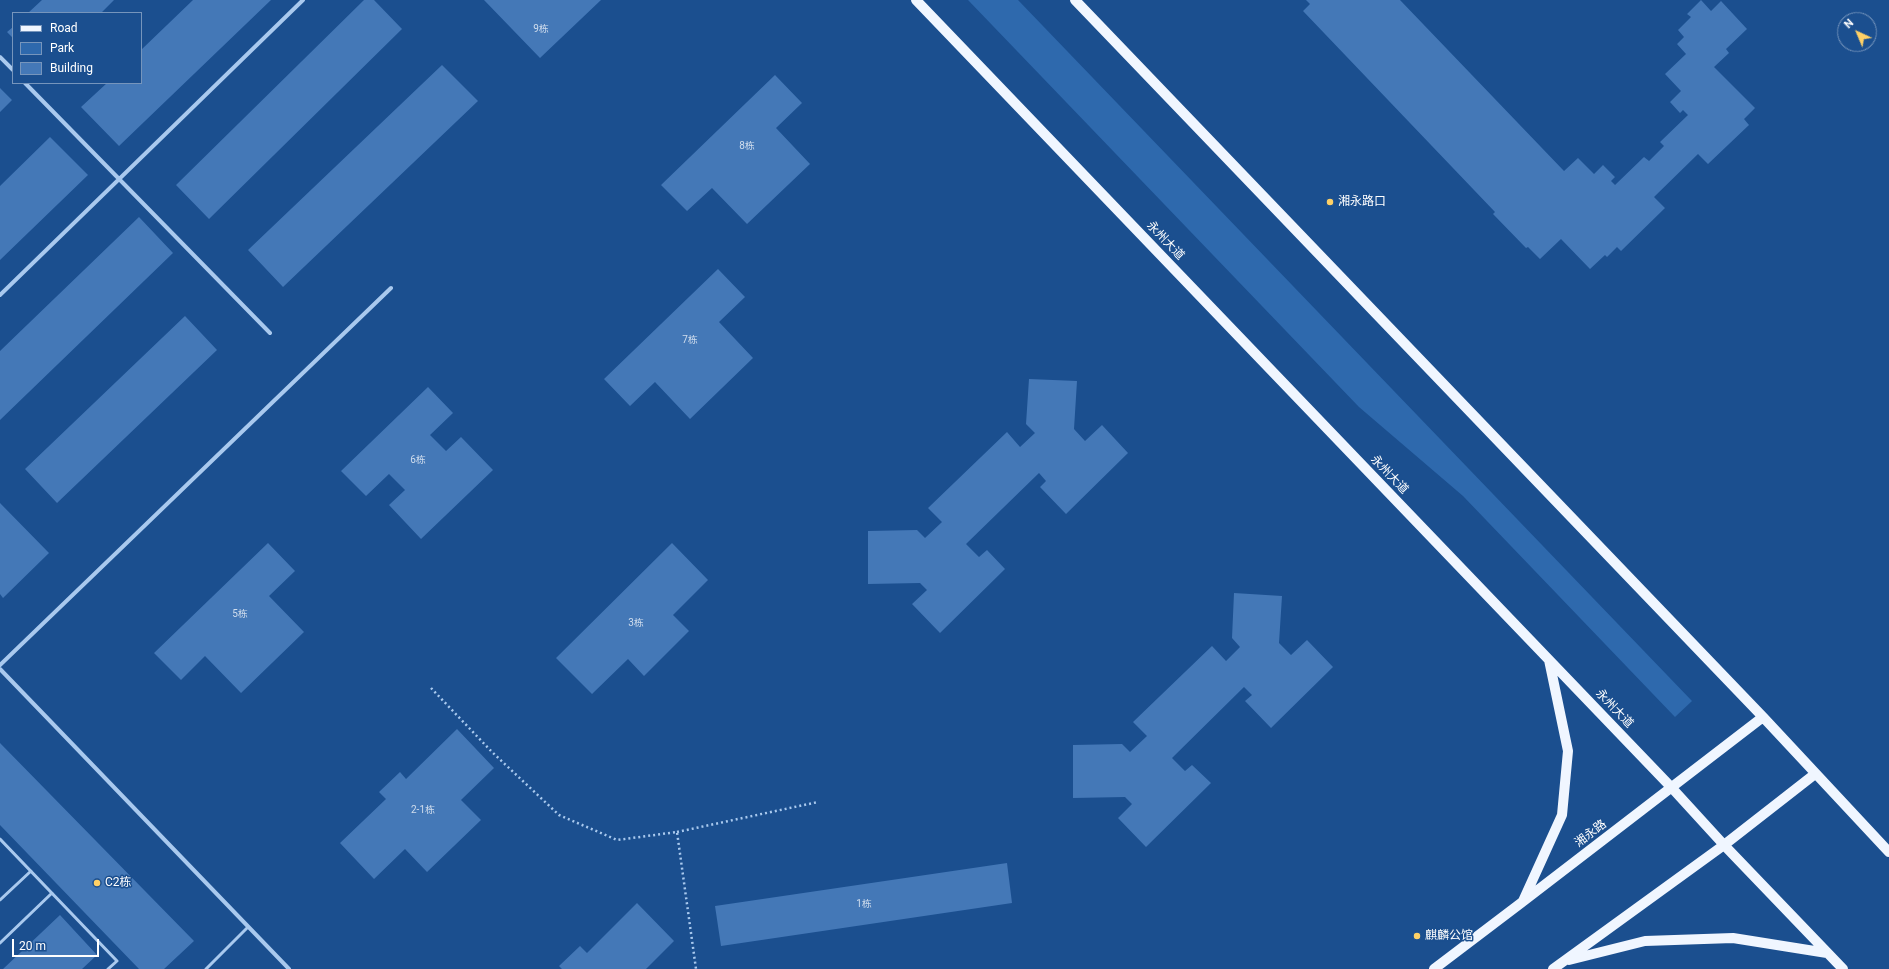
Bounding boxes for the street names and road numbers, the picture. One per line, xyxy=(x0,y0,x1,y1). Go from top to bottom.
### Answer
street label: 永州大道 xyxy=(1143,219,1187,263)
street label: 永州大道 xyxy=(1367,453,1411,497)
street label: 永州大道 xyxy=(1592,687,1636,731)
street label: 湘永路 xyxy=(1572,817,1610,851)

